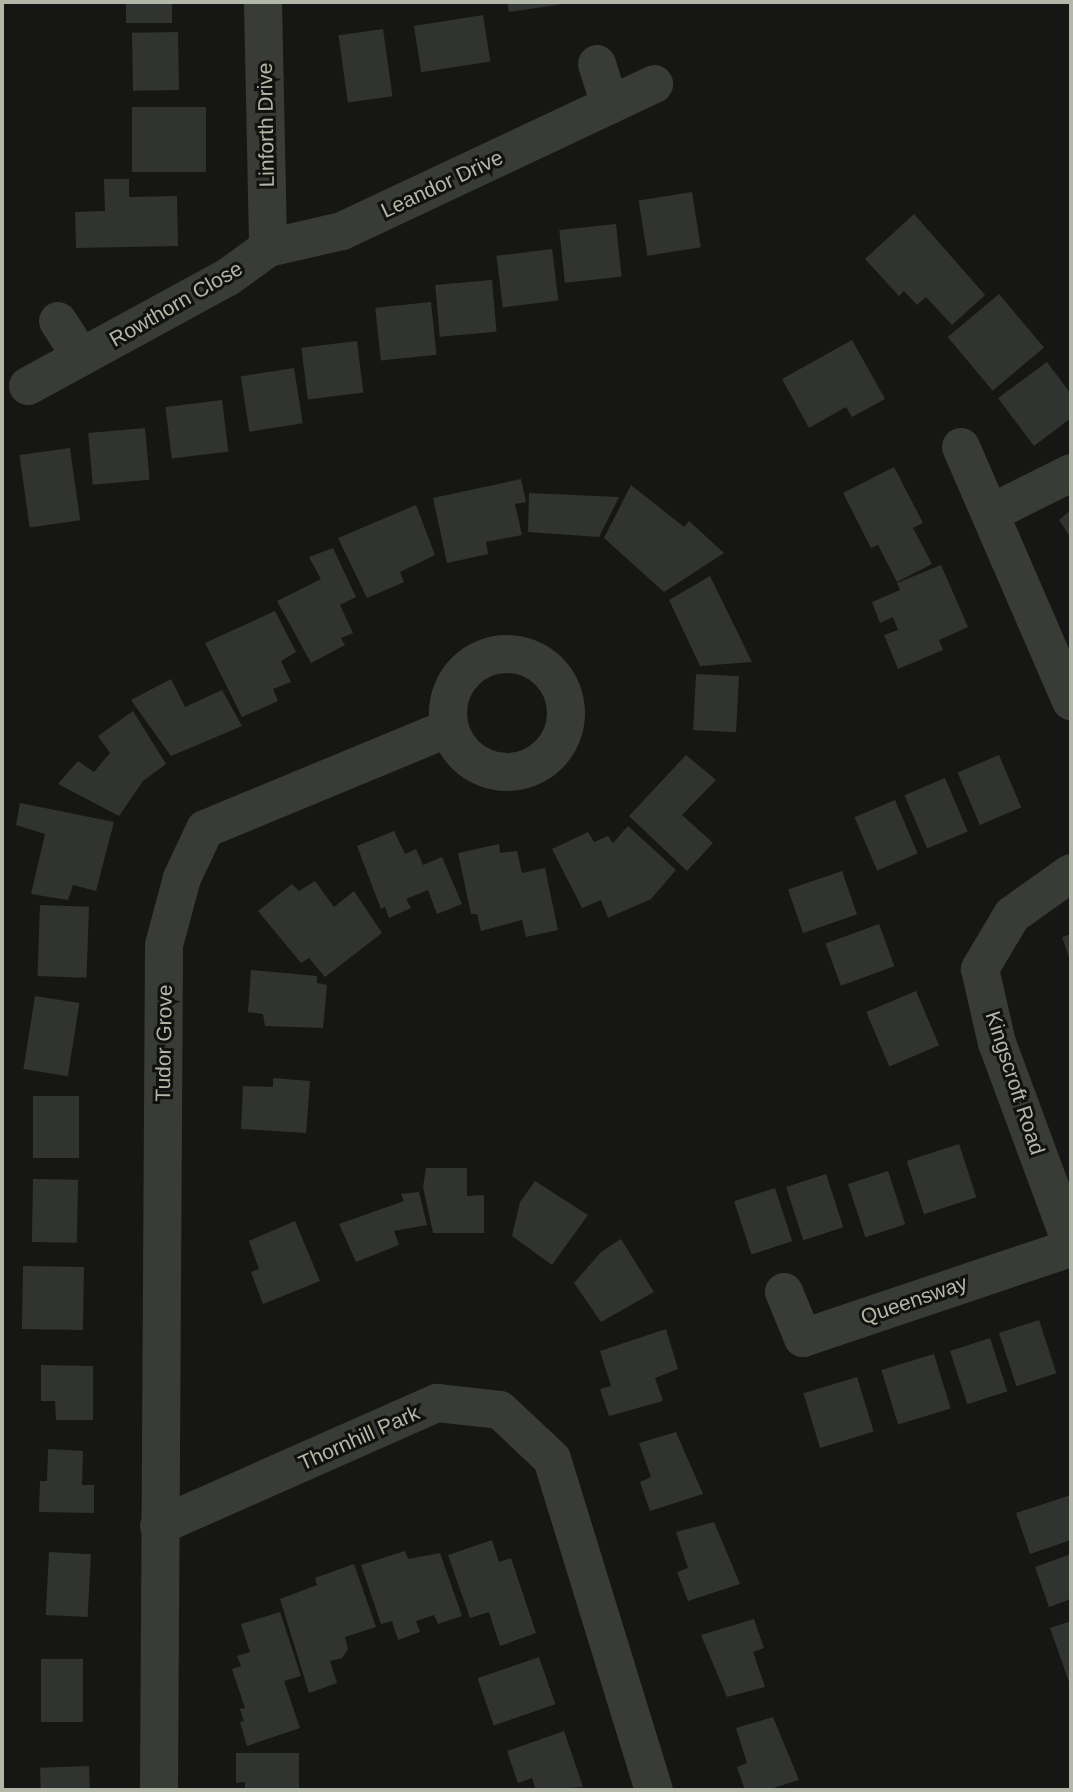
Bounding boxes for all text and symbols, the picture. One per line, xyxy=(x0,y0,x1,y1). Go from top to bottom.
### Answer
street label: Linforth Drive xyxy=(252,62,280,188)
street label: Leandor Drive xyxy=(377,145,507,223)
street label: Rowthorn Close xyxy=(105,256,247,352)
street label: Tudor Grove xyxy=(150,984,178,1102)
street label: Kingscroft Road xyxy=(980,1008,1050,1158)
street label: Queensway xyxy=(857,1270,971,1330)
street label: Thornhill Park xyxy=(295,1400,423,1476)

